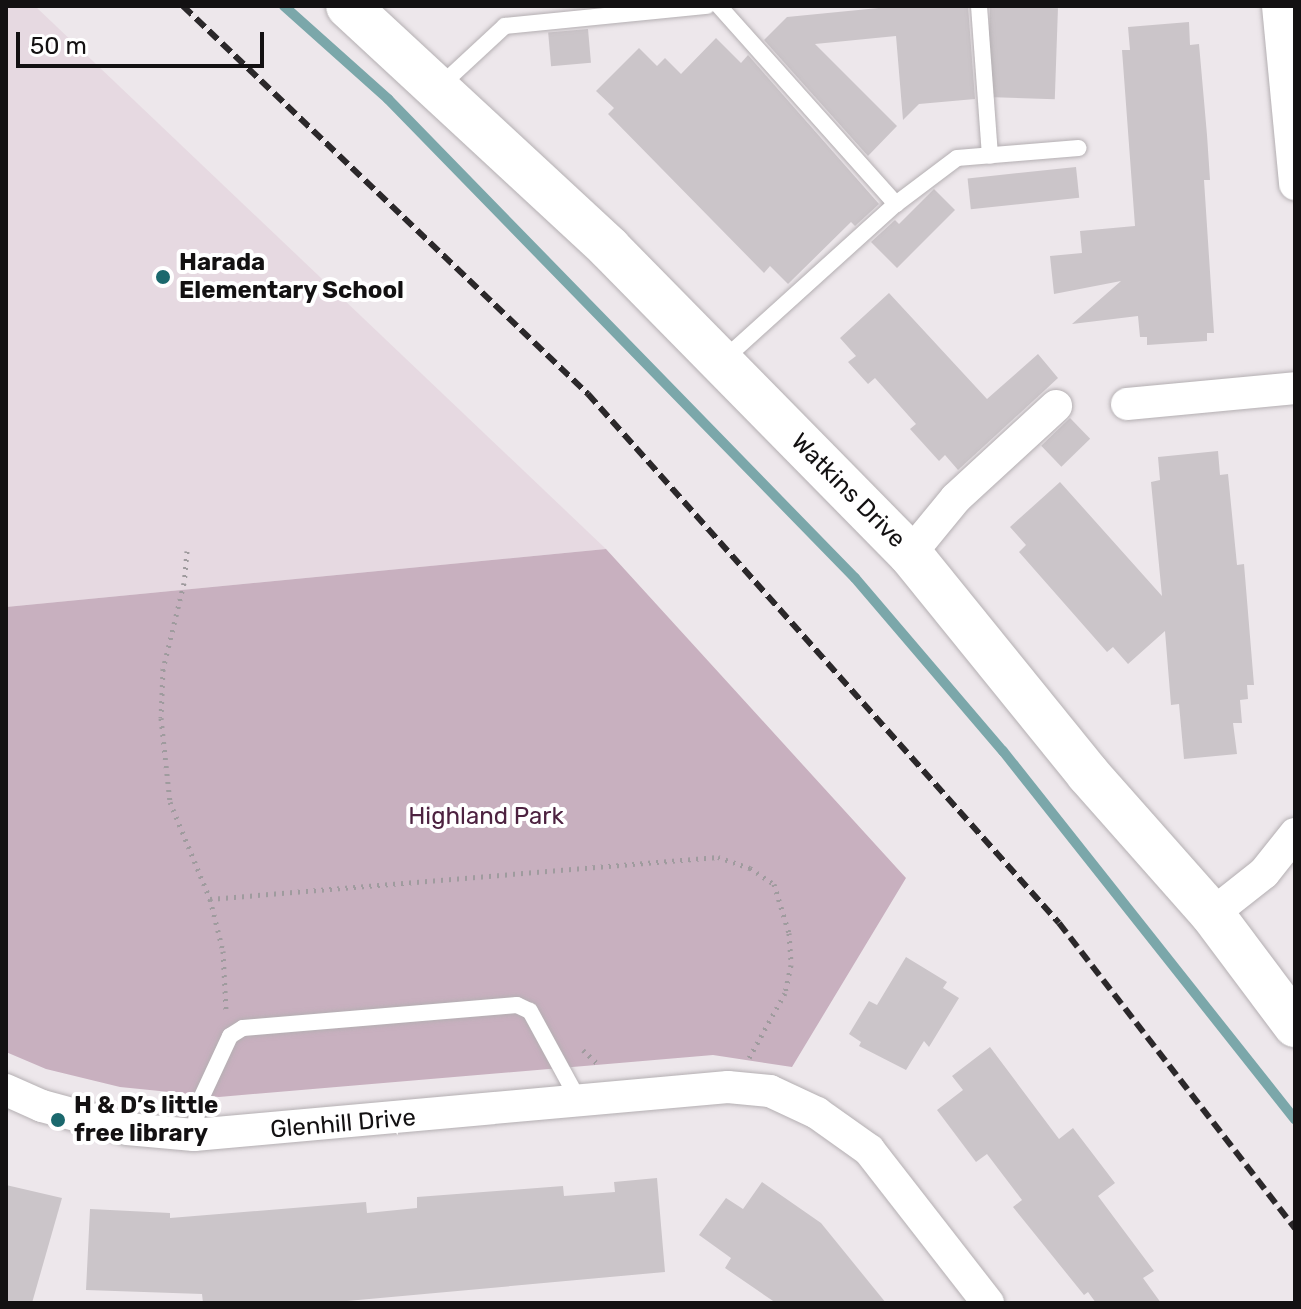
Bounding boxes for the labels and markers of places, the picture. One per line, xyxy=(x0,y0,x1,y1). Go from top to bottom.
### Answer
place label: Harada Elementary School xyxy=(179,249,405,305)
marker: Harada Elementary School xyxy=(154,268,172,286)
place label: H & D’s little free library xyxy=(74,1092,218,1148)
marker: H & D’s little free library xyxy=(49,1111,67,1129)

